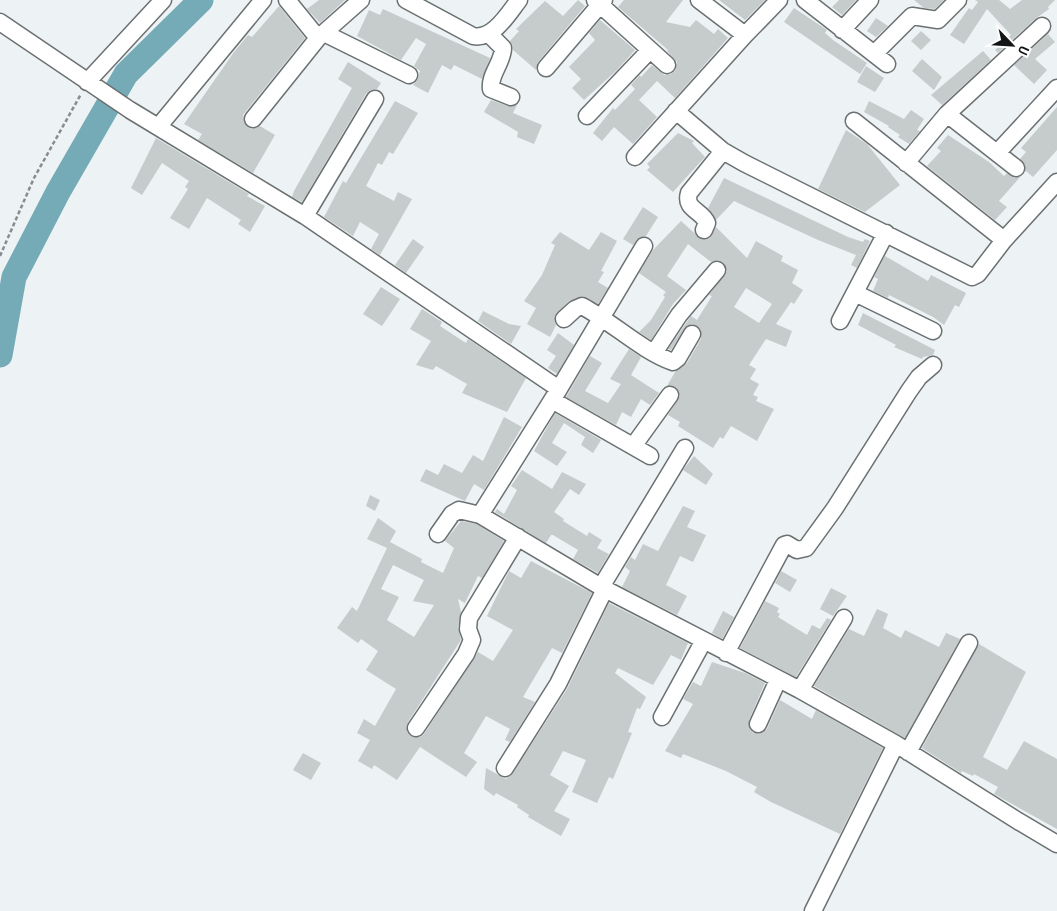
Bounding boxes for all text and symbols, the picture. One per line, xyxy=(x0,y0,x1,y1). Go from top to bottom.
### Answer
north arrow xyxy=(987,20,1037,70)
text: U xyxy=(1014,43,1034,58)

